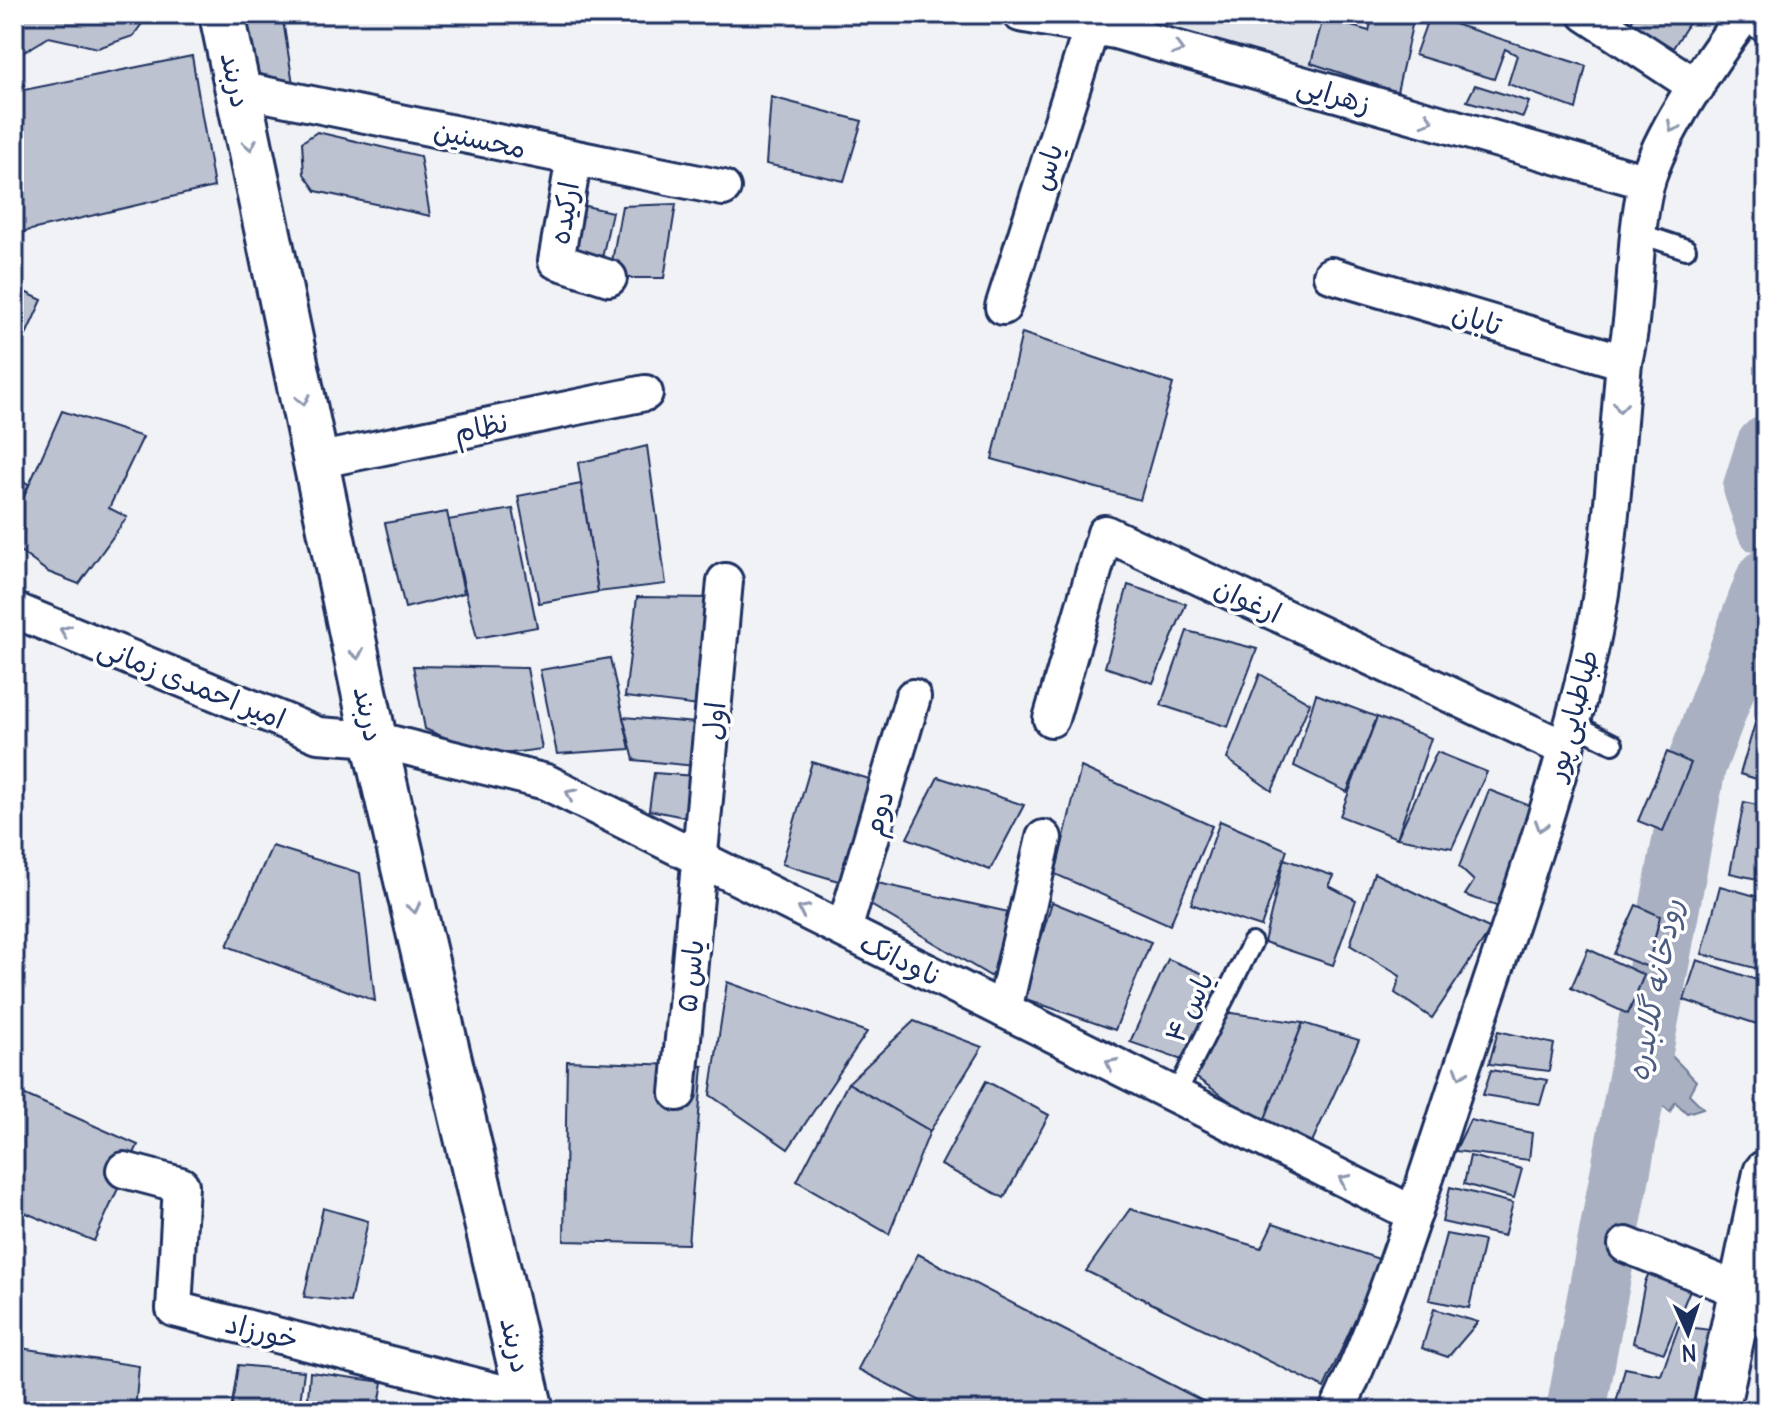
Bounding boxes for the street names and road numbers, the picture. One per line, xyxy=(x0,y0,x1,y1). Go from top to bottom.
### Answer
street label: دربند xyxy=(213,49,259,111)
street label: زهرایی xyxy=(1293,66,1375,122)
street label: محسنین xyxy=(431,112,529,166)
street label: یاس xyxy=(1023,139,1071,195)
street label: ارکیده xyxy=(541,179,587,247)
street label: تابان xyxy=(1448,295,1507,344)
street label: نظام xyxy=(451,404,512,454)
street label: ارغوان xyxy=(1209,569,1287,631)
street label: امیر احمدی زمانی xyxy=(93,629,291,737)
street label: طباطبایی پور xyxy=(1537,646,1608,787)
street label: دربند xyxy=(346,683,392,745)
street label: اول xyxy=(694,700,734,742)
street label: دوم xyxy=(854,786,905,841)
street label: ناودانک xyxy=(854,924,948,994)
street label: یاس ۵ xyxy=(668,938,712,1014)
street label: یاس ۴ xyxy=(1156,965,1222,1049)
street label: خورزاد xyxy=(222,1305,302,1357)
street label: دربند xyxy=(492,1314,540,1376)

